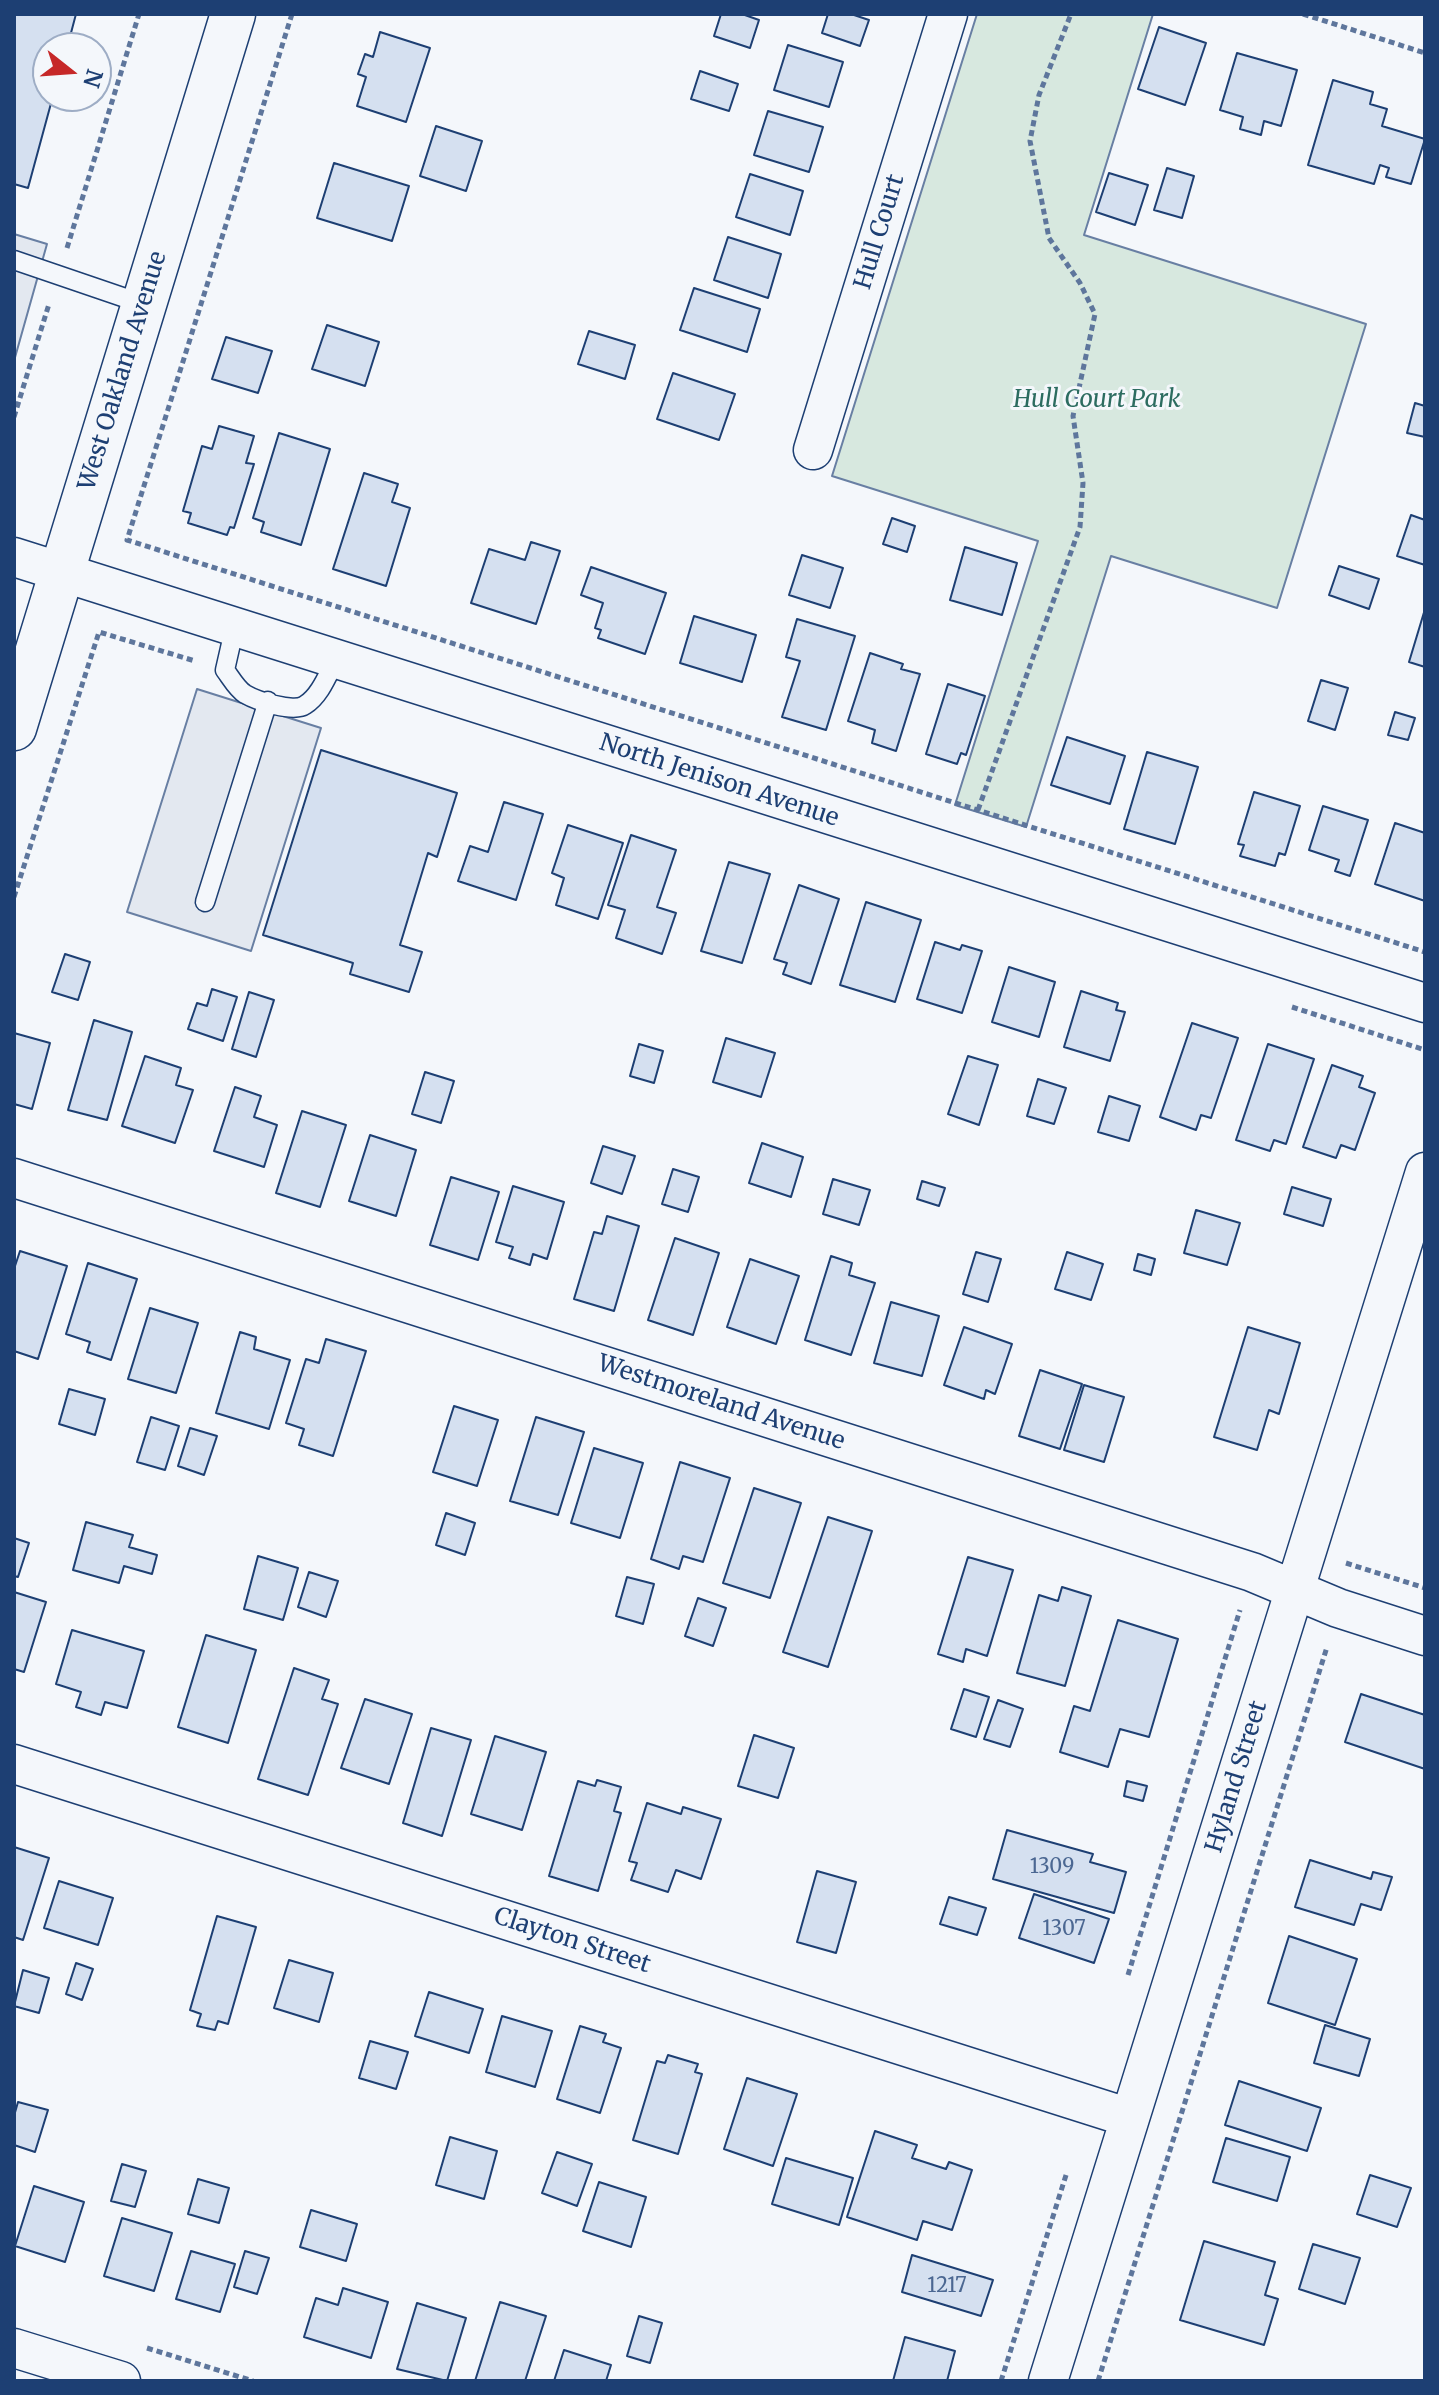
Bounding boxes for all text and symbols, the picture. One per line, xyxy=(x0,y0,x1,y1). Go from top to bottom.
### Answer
north arrow xyxy=(32,32,112,112)
text: N xyxy=(77,66,109,91)
street label: Hull Court xyxy=(849,171,911,293)
street label: West Oakland Avenue xyxy=(73,248,173,494)
park label: Hull Court Park xyxy=(1013,386,1181,414)
street label: North Jenison Avenue xyxy=(596,729,842,833)
street label: Westmoreland Avenue xyxy=(594,1349,848,1457)
street label: Hyland Street xyxy=(1200,1698,1274,1856)
house number: 1309 xyxy=(1030,1855,1074,1879)
street label: Clayton Street xyxy=(490,1902,654,1980)
house number: 1307 xyxy=(1042,1917,1086,1941)
house number: 1217 xyxy=(927,2274,967,2298)

